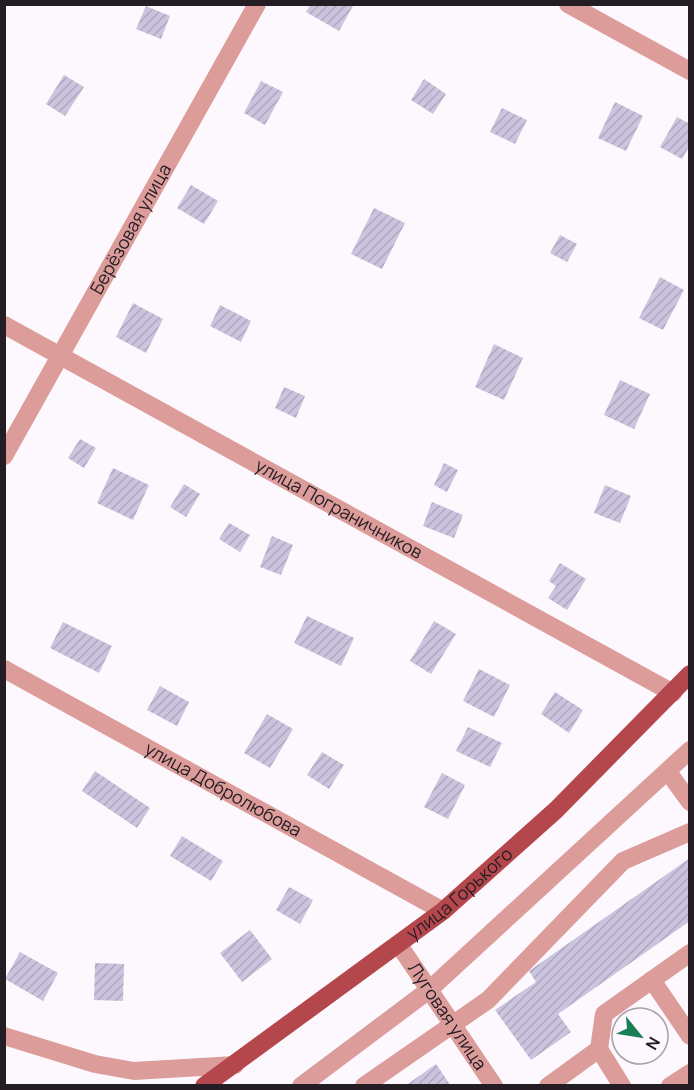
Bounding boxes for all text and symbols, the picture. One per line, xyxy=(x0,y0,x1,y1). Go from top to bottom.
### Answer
street label: Берёзовая улица xyxy=(84,159,176,298)
street label: улица Пограничников xyxy=(251,453,427,564)
street label: улица Добролюбова xyxy=(141,736,306,842)
street label: улица Горького xyxy=(401,842,517,945)
street label: Луговая улица xyxy=(403,957,493,1074)
north arrow xyxy=(610,1006,670,1066)
text: N xyxy=(641,1033,665,1054)

